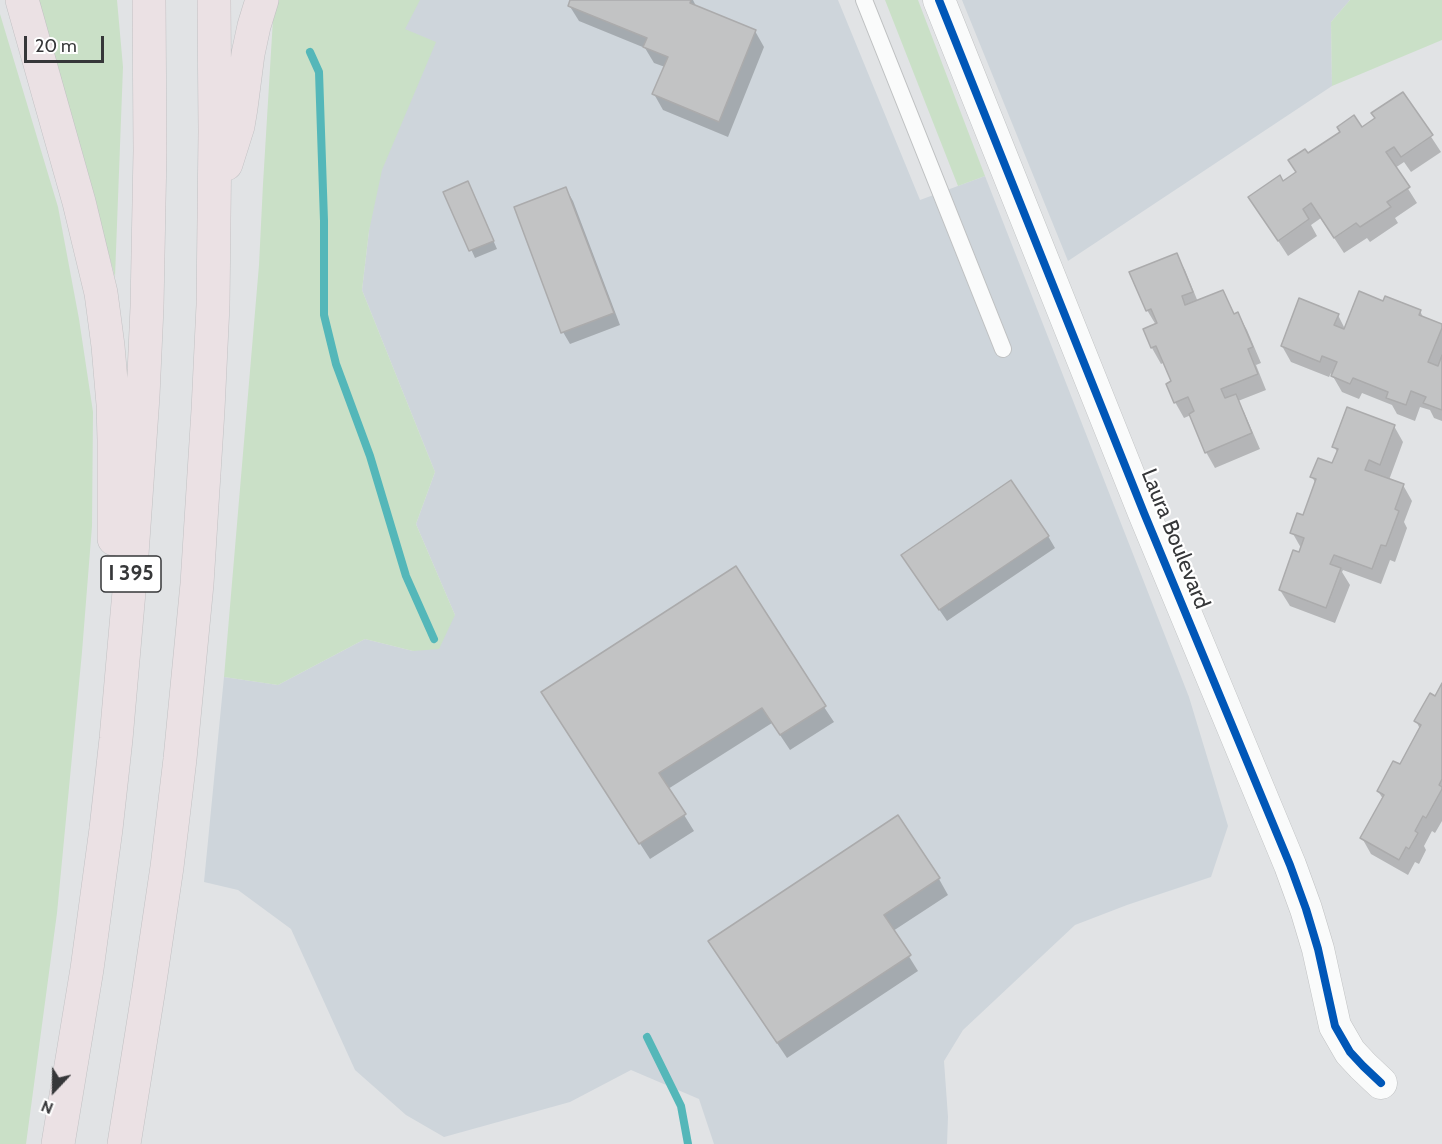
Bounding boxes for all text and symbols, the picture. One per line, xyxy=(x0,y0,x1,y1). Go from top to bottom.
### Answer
scale bar xyxy=(27,24,106,62)
text: 20 m xyxy=(35,35,77,57)
street label: Laura Boulevard xyxy=(1135,465,1215,613)
road number: I 395 xyxy=(101,556,161,592)
north arrow xyxy=(24,1060,84,1120)
text: N xyxy=(38,1096,56,1118)

